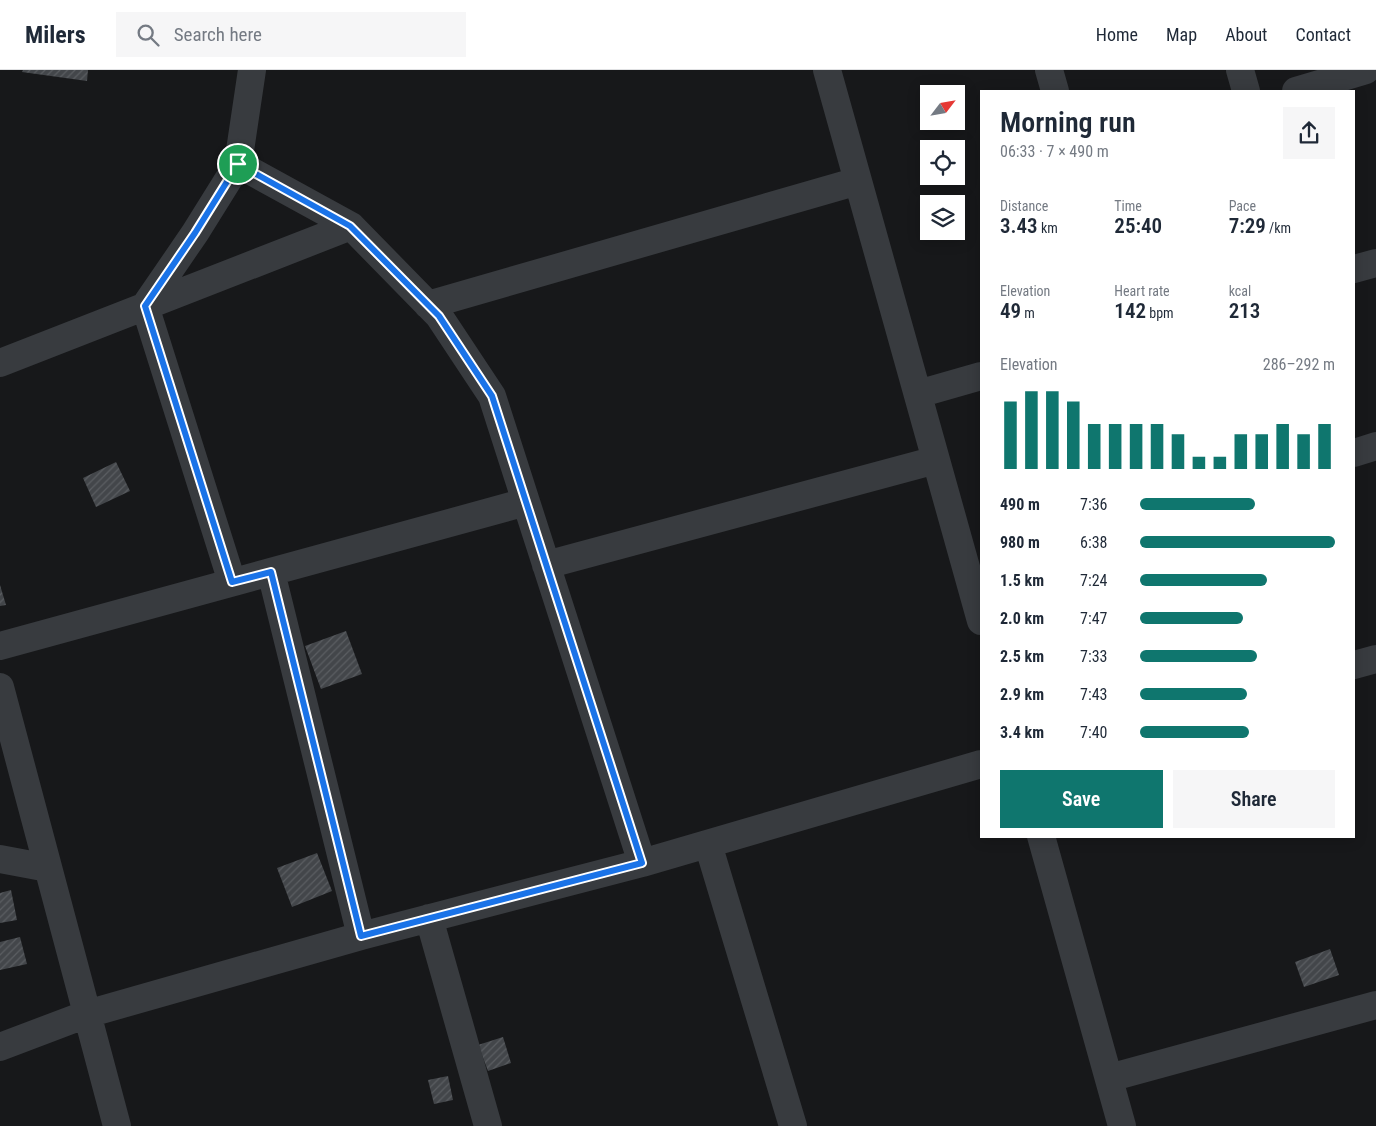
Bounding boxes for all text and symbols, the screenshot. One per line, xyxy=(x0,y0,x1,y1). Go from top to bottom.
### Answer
search box xyxy=(116,12,466,57)
text: Milers xyxy=(25,21,86,49)
icon: search xyxy=(134,21,162,49)
text: Search here xyxy=(174,23,262,46)
text: Home xyxy=(1096,24,1138,45)
text: Map xyxy=(1166,24,1197,45)
text: About xyxy=(1225,24,1267,45)
text: Contact xyxy=(1295,24,1351,45)
north arrow xyxy=(920,85,965,130)
map controls xyxy=(920,85,965,240)
text: Morning run xyxy=(1000,106,1136,139)
button: share xyxy=(1283,107,1335,159)
button: locate xyxy=(920,140,965,185)
text: 06:33 · 7 × 490 m xyxy=(1000,142,1109,161)
pin xyxy=(217,143,259,185)
icon: arrive xyxy=(224,150,252,178)
button: layers xyxy=(920,195,965,240)
text: Distance xyxy=(1000,198,1048,214)
text: Time xyxy=(1114,198,1142,214)
text: Pace xyxy=(1229,198,1256,214)
text: 3.43 xyxy=(1000,214,1038,238)
text: 25:40 xyxy=(1114,214,1162,238)
text: 7:29 xyxy=(1229,214,1266,238)
text: km xyxy=(1038,220,1058,236)
text: /km xyxy=(1266,220,1291,236)
text: Elevation xyxy=(1000,283,1050,299)
text: Heart rate xyxy=(1114,283,1170,299)
text: kcal xyxy=(1229,283,1251,299)
text: 49 xyxy=(1000,299,1021,323)
text: 142 xyxy=(1114,299,1146,323)
text: 213 xyxy=(1229,299,1260,323)
text: m xyxy=(1021,305,1035,321)
text: bpm xyxy=(1146,305,1174,321)
text: Elevation xyxy=(1000,355,1058,374)
text: 286–292 m xyxy=(1263,355,1335,374)
text: 490 m xyxy=(1000,495,1040,514)
text: 7:36 xyxy=(1080,495,1107,514)
text: 980 m xyxy=(1000,533,1040,552)
text: 6:38 xyxy=(1080,533,1107,552)
text: 1.5 km xyxy=(1000,571,1044,590)
text: 7:24 xyxy=(1080,571,1107,590)
text: 2.0 km xyxy=(1000,609,1044,628)
text: 7:47 xyxy=(1080,609,1107,628)
text: 2.5 km xyxy=(1000,647,1044,666)
text: 7:33 xyxy=(1080,647,1107,666)
text: 2.9 km xyxy=(1000,685,1044,704)
text: 7:43 xyxy=(1080,685,1107,704)
text: 3.4 km xyxy=(1000,723,1044,742)
text: 7:40 xyxy=(1080,723,1107,742)
button: Save xyxy=(1000,770,1163,828)
button: Share xyxy=(1173,770,1335,828)

